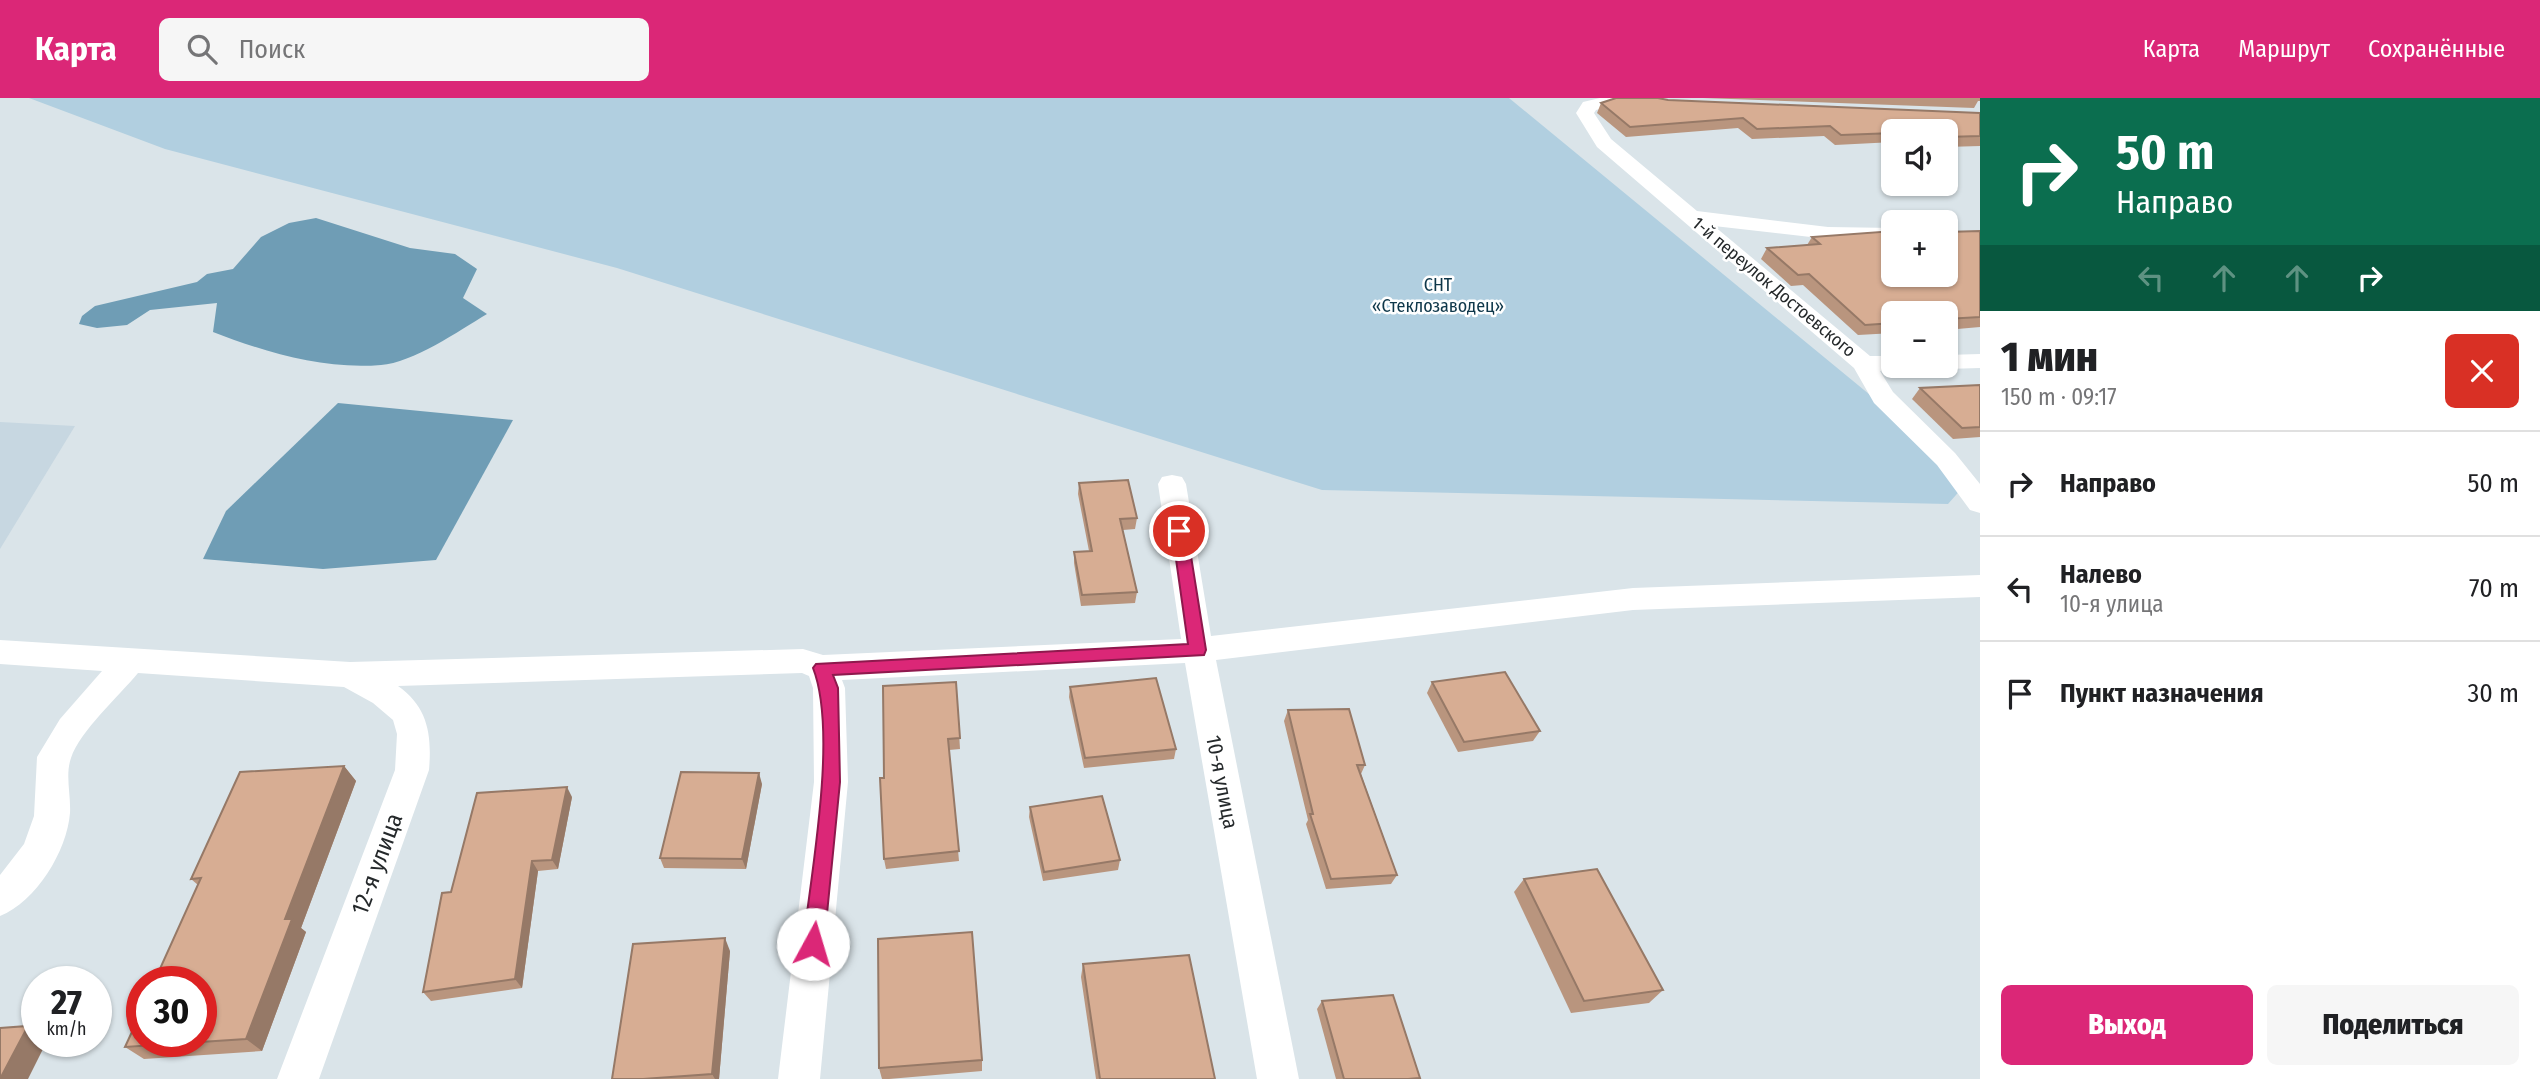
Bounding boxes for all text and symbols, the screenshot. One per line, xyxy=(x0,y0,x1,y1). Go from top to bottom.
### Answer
search box xyxy=(159,18,649,81)
text: Карта xyxy=(35,29,117,69)
icon: search xyxy=(183,30,221,68)
text: Поиск xyxy=(239,34,305,65)
text: Карта xyxy=(2143,35,2200,63)
text: Маршрут xyxy=(2238,35,2330,63)
text: Сохранённые xyxy=(2368,35,2505,63)
map controls xyxy=(1881,119,1958,378)
button: sound xyxy=(1881,119,1958,196)
text: 50 m xyxy=(2116,123,2214,182)
icon: right xyxy=(2001,126,2092,217)
text: Направо xyxy=(2116,183,2233,221)
button: + xyxy=(1881,210,1958,287)
street label: 1-й переулок Достоевского xyxy=(1688,212,1860,362)
icon: left xyxy=(2132,259,2170,297)
icon: ahead xyxy=(2205,259,2243,297)
icon: ahead xyxy=(2278,259,2316,297)
icon: right xyxy=(2351,259,2389,297)
park label: СНТ «Стеклозаводец» xyxy=(1372,274,1504,317)
button: − xyxy=(1881,301,1958,378)
text: 1 мин xyxy=(2001,332,2098,382)
button: close xyxy=(2445,334,2519,408)
text: 150 m · 09:17 xyxy=(2001,383,2116,411)
icon: right xyxy=(2001,465,2039,503)
text: Направо xyxy=(2060,468,2156,499)
text: 50 m xyxy=(2467,468,2519,499)
pin xyxy=(1149,501,1209,561)
icon: arrive xyxy=(1160,512,1198,550)
text: Налево xyxy=(2060,559,2142,590)
icon: left xyxy=(2001,570,2039,608)
text: 70 m xyxy=(2469,573,2519,604)
text: 10-я улица xyxy=(2060,590,2164,618)
icon: arrive xyxy=(2001,675,2039,713)
text: Пункт назначения xyxy=(2060,678,2264,709)
text: 30 m xyxy=(2468,678,2519,709)
street label: 10-я улица xyxy=(1200,733,1244,831)
street label: 12-я улица xyxy=(346,809,408,919)
position arrow xyxy=(776,907,850,981)
speed limit sign: 30 xyxy=(126,966,217,1057)
text: 27 xyxy=(51,981,82,1023)
button: Выход xyxy=(2001,985,2253,1065)
button: Поделиться xyxy=(2267,985,2519,1065)
text: km/h xyxy=(46,1018,87,1040)

